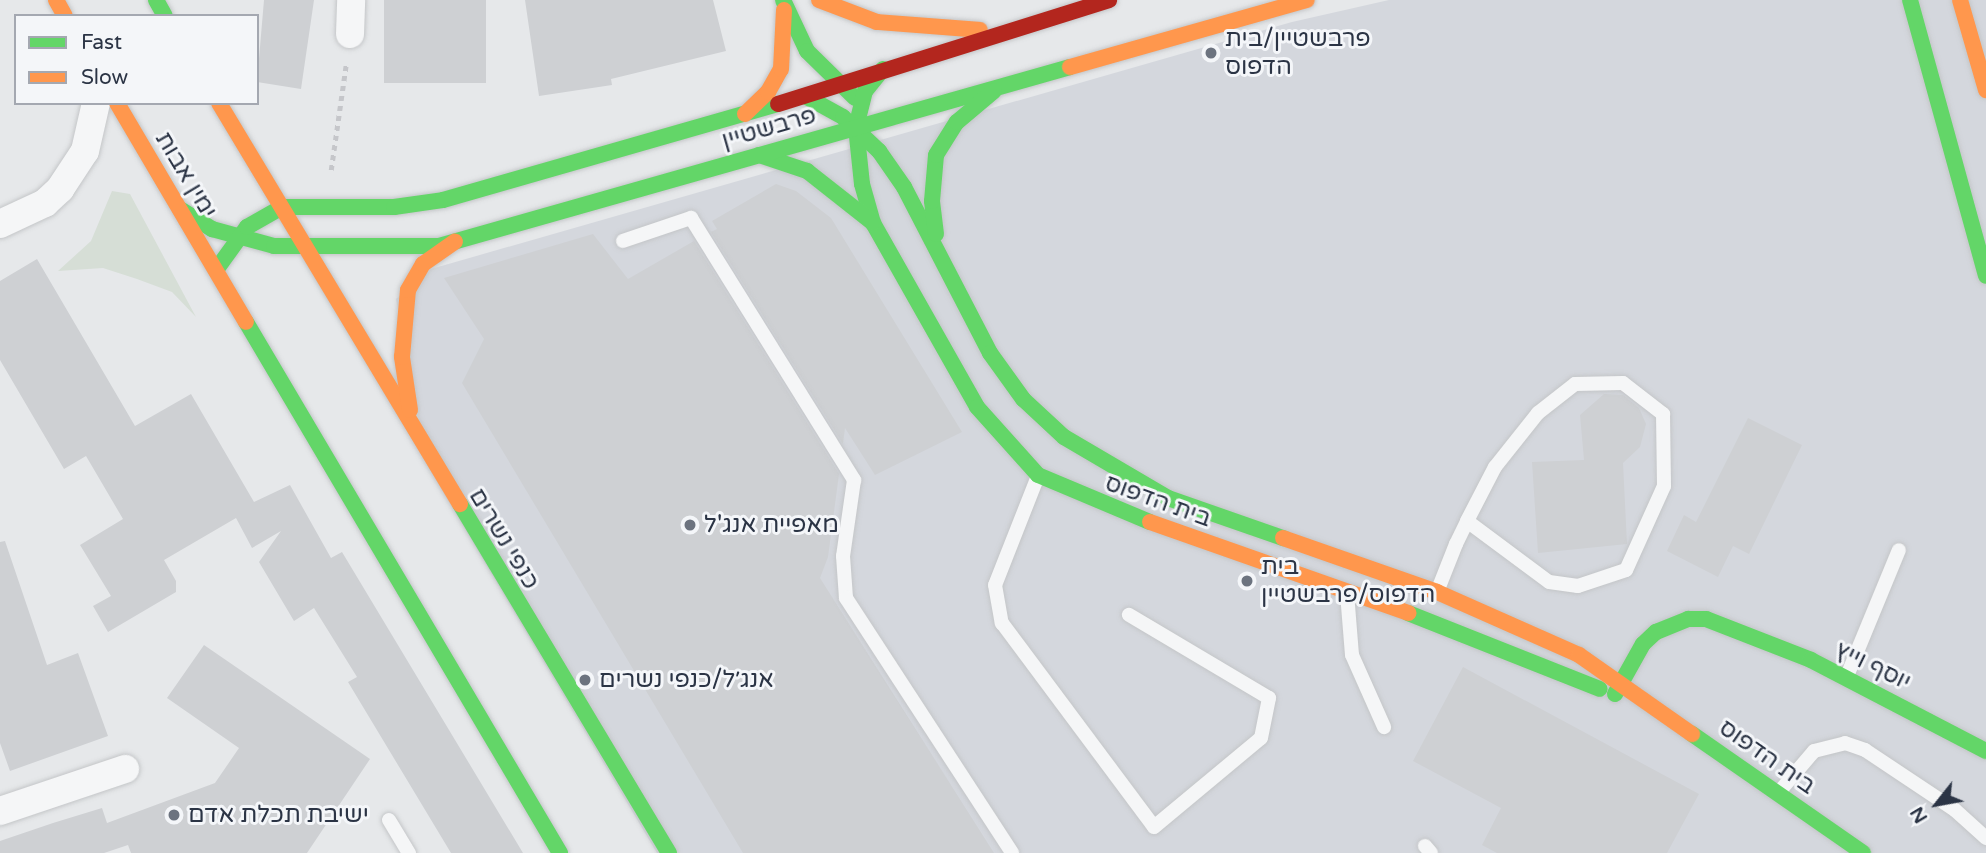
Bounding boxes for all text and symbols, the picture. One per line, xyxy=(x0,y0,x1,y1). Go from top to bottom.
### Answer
legend xyxy=(14,14,259,105)
place label: פרבשטיין/בית הדפוס xyxy=(1225,25,1371,81)
text: Fast xyxy=(81,30,122,55)
marker: פרבשטיין/בית הדפוס xyxy=(1203,45,1219,61)
text: Slow xyxy=(81,65,128,90)
street label: פרבשטיין xyxy=(718,101,820,155)
street label: ימין אבות xyxy=(149,126,223,224)
street label: בית הדפוס xyxy=(1101,468,1215,534)
street label: כנפי נשרים xyxy=(463,483,545,595)
place label: מאפיית אנג'ל xyxy=(704,511,839,539)
marker: מאפיית אנג'ל xyxy=(682,517,698,533)
place label: בית הדפוס/פרבשטיין xyxy=(1261,553,1435,609)
marker: בית הדפוס/פרבשטיין xyxy=(1239,573,1255,589)
street label: יוסף וייץ xyxy=(1830,635,1916,697)
place label: אנג׳ל/כנפי נשרים xyxy=(599,666,774,694)
marker: אנג׳ל/כנפי נשרים xyxy=(577,672,593,688)
street label: בית הדפוס xyxy=(1713,713,1821,801)
north arrow xyxy=(1902,769,1972,839)
place label: ישיבת תכלת אדם xyxy=(188,801,369,829)
text: N xyxy=(1906,803,1932,827)
marker: ישיבת תכלת אדם xyxy=(166,807,182,823)

